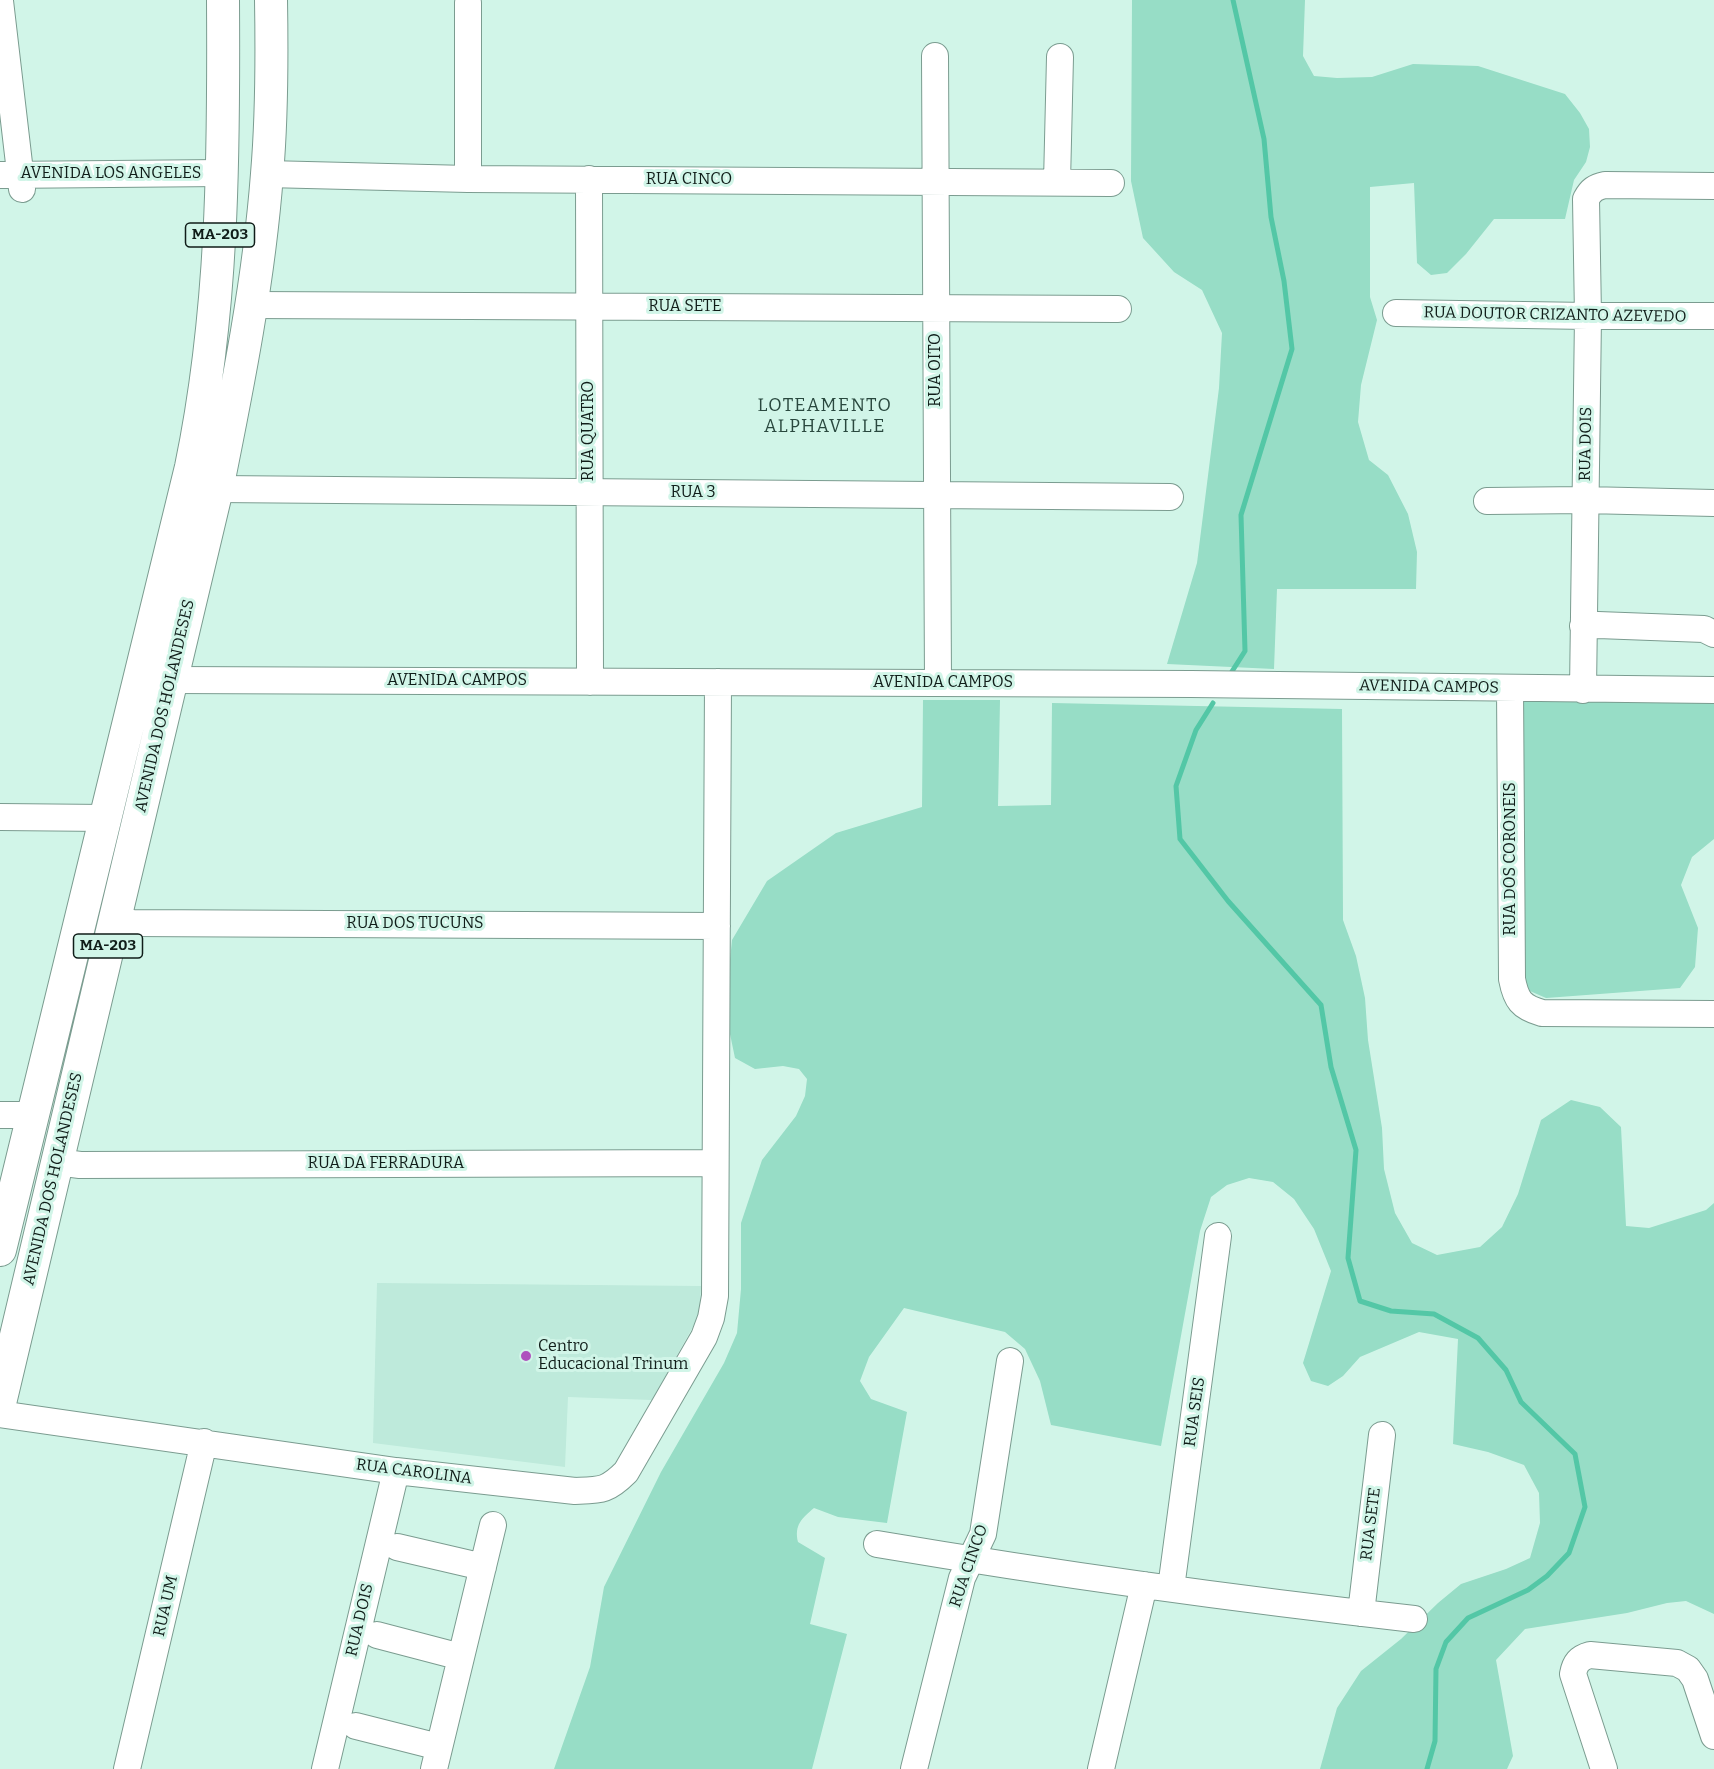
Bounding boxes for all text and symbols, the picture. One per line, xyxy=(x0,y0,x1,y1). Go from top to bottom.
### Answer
street label: AVENIDA LOS ANGELES xyxy=(21,164,201,184)
street label: RUA CINCO xyxy=(646,170,732,190)
road number: MA-203 xyxy=(186,223,254,247)
street label: RUA SETE xyxy=(648,297,722,317)
street label: RUA DOUTOR CRIZANTO AZEVEDO xyxy=(1423,303,1687,327)
street label: RUA OITO xyxy=(926,333,946,407)
street label: RUA QUATRO xyxy=(579,381,599,481)
district label: LOTEAMENTO ALPHAVILLE xyxy=(758,395,892,438)
street label: RUA DOIS xyxy=(1576,407,1596,481)
street label: RUA 3 xyxy=(670,483,716,503)
street label: AVENIDA DOS HOLANDESES xyxy=(131,598,199,814)
street label: AVENIDA CAMPOS xyxy=(387,671,527,691)
street label: AVENIDA CAMPOS xyxy=(873,673,1013,693)
street label: AVENIDA CAMPOS xyxy=(1359,676,1499,698)
street label: RUA DOS CORONEIS xyxy=(1501,782,1521,936)
street label: RUA DOS TUCUNS xyxy=(346,914,484,934)
road number: MA-203 xyxy=(74,934,142,958)
street label: AVENIDA DOS HOLANDESES xyxy=(19,1071,87,1287)
street label: RUA DA FERRADURA xyxy=(308,1154,464,1174)
place label: Centro Educacional Trinum xyxy=(538,1337,688,1375)
marker: Centro Educacional Trinum xyxy=(519,1349,533,1363)
street label: RUA SEIS xyxy=(1181,1376,1209,1448)
street label: RUA CAROLINA xyxy=(355,1455,473,1489)
street label: RUA SETE xyxy=(1357,1486,1385,1562)
street label: RUA CINCO xyxy=(946,1522,992,1610)
street label: RUA UM xyxy=(150,1574,182,1638)
street label: RUA DOIS xyxy=(342,1582,378,1658)

